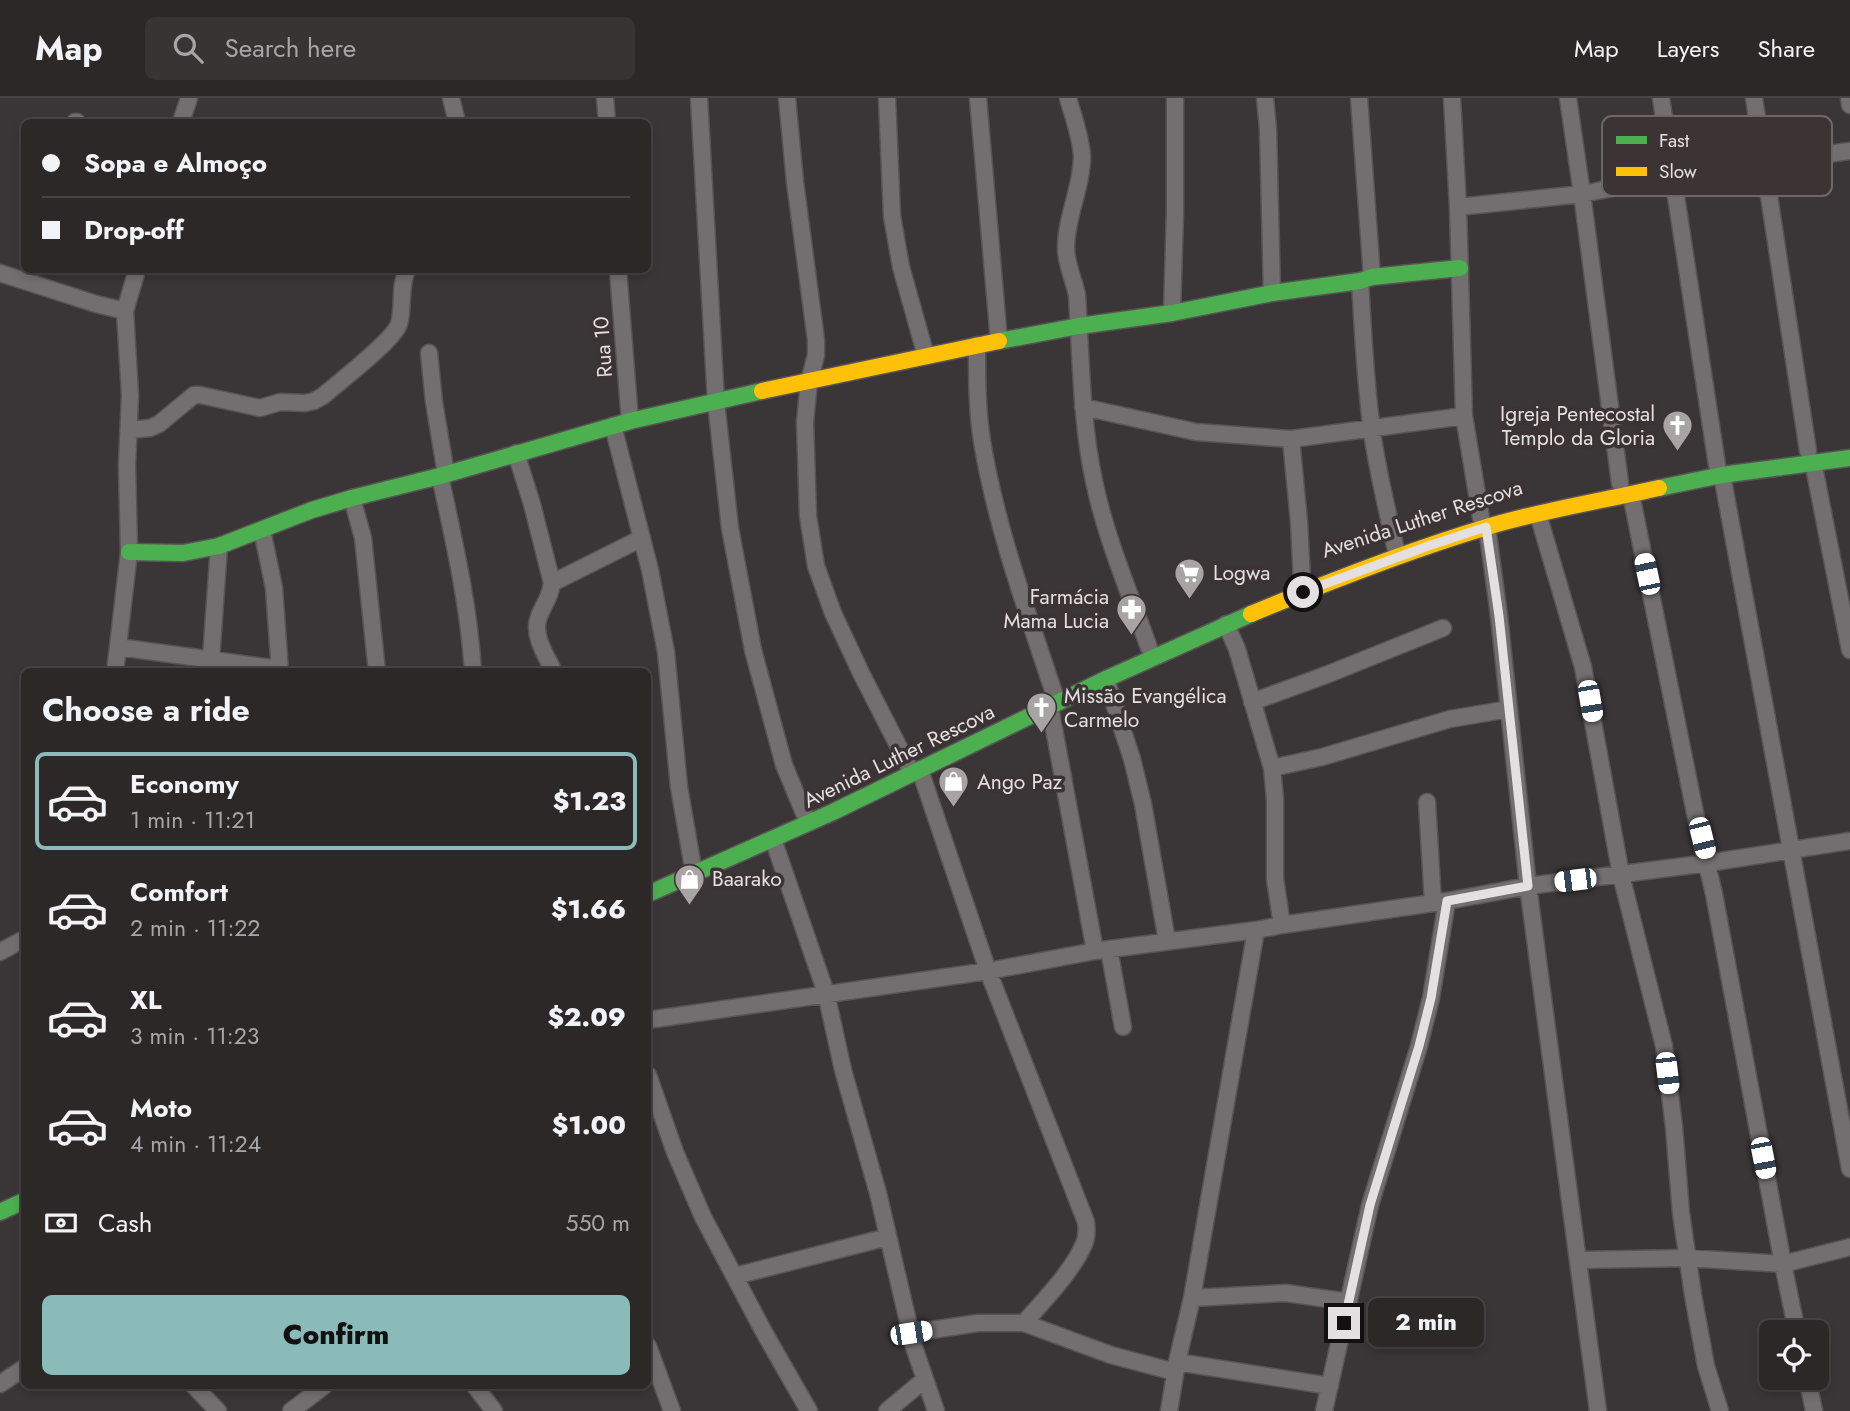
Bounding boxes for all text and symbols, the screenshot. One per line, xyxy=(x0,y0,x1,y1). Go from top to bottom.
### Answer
search box xyxy=(145,17,635,80)
text: Map xyxy=(35,25,103,72)
icon: search xyxy=(169,29,207,67)
text: Search here xyxy=(225,29,356,67)
text: Map xyxy=(1574,31,1619,66)
text: Layers xyxy=(1657,31,1719,66)
text: Share xyxy=(1757,31,1815,66)
legend xyxy=(1602,116,1832,196)
text: Fast xyxy=(1659,127,1690,154)
text: Sopa e Almoço xyxy=(84,144,267,182)
text: Slow xyxy=(1659,158,1697,185)
text: Drop-off xyxy=(84,211,184,249)
street label: Rua 10 xyxy=(586,315,620,379)
place label: Igreja Pentecostal Templo da Gloria xyxy=(1500,399,1655,453)
church icon: Igreja Pentecostal Templo da Gloria xyxy=(1661,409,1695,453)
street label: Avenida Luther Rescova xyxy=(1318,472,1526,566)
car xyxy=(1633,551,1662,597)
supermarket icon: Logwa xyxy=(1173,556,1207,600)
place label: Logwa xyxy=(1213,558,1270,588)
route start xyxy=(1287,576,1319,608)
place label: Farmácia Mama Lucia xyxy=(1003,582,1109,636)
pharmacy icon: Farmácia Mama Lucia xyxy=(1115,592,1149,636)
car xyxy=(1577,678,1604,724)
place label: Missão Evangélica Carmelo xyxy=(1064,681,1226,735)
text: Choose a ride xyxy=(42,687,250,733)
church icon: Missão Evangélica Carmelo xyxy=(1024,691,1058,735)
street label: Avenida Luther Rescova xyxy=(798,697,1000,815)
text: Economy xyxy=(130,765,239,803)
shop icon: Ango Paz xyxy=(937,765,971,809)
place label: Ango Paz xyxy=(977,767,1063,797)
icon: car xyxy=(46,770,109,833)
text: $1.23 xyxy=(553,782,626,820)
text: 1 min · 11:21 xyxy=(130,803,255,837)
car xyxy=(1687,815,1718,861)
shop icon: Baarako xyxy=(672,862,706,906)
place label: Baarako xyxy=(712,864,782,894)
car xyxy=(1553,867,1598,893)
text: Comfort xyxy=(130,873,228,911)
icon: car xyxy=(46,878,109,941)
text: $1.66 xyxy=(551,890,626,928)
text: 2 min · 11:22 xyxy=(130,911,260,945)
text: XL xyxy=(130,981,162,1019)
icon: car xyxy=(46,986,109,1049)
text: $2.09 xyxy=(547,998,626,1036)
text: 3 min · 11:23 xyxy=(130,1019,259,1053)
car xyxy=(1655,1051,1680,1095)
text: Moto xyxy=(130,1089,192,1127)
icon: car xyxy=(46,1094,109,1157)
text: $1.00 xyxy=(552,1106,626,1144)
text: 4 min · 11:24 xyxy=(130,1127,261,1161)
car xyxy=(1749,1135,1778,1181)
icon: cash xyxy=(42,1204,80,1242)
text: Cash xyxy=(98,1204,152,1242)
text: 550 m xyxy=(565,1206,630,1240)
button: Confirm xyxy=(42,1295,630,1375)
callout: 2 min xyxy=(1368,1298,1484,1348)
text: 2 min xyxy=(1395,1305,1457,1339)
route end xyxy=(1328,1307,1360,1339)
car xyxy=(889,1319,934,1347)
map controls xyxy=(1759,1320,1829,1390)
button: locate xyxy=(1759,1320,1829,1390)

